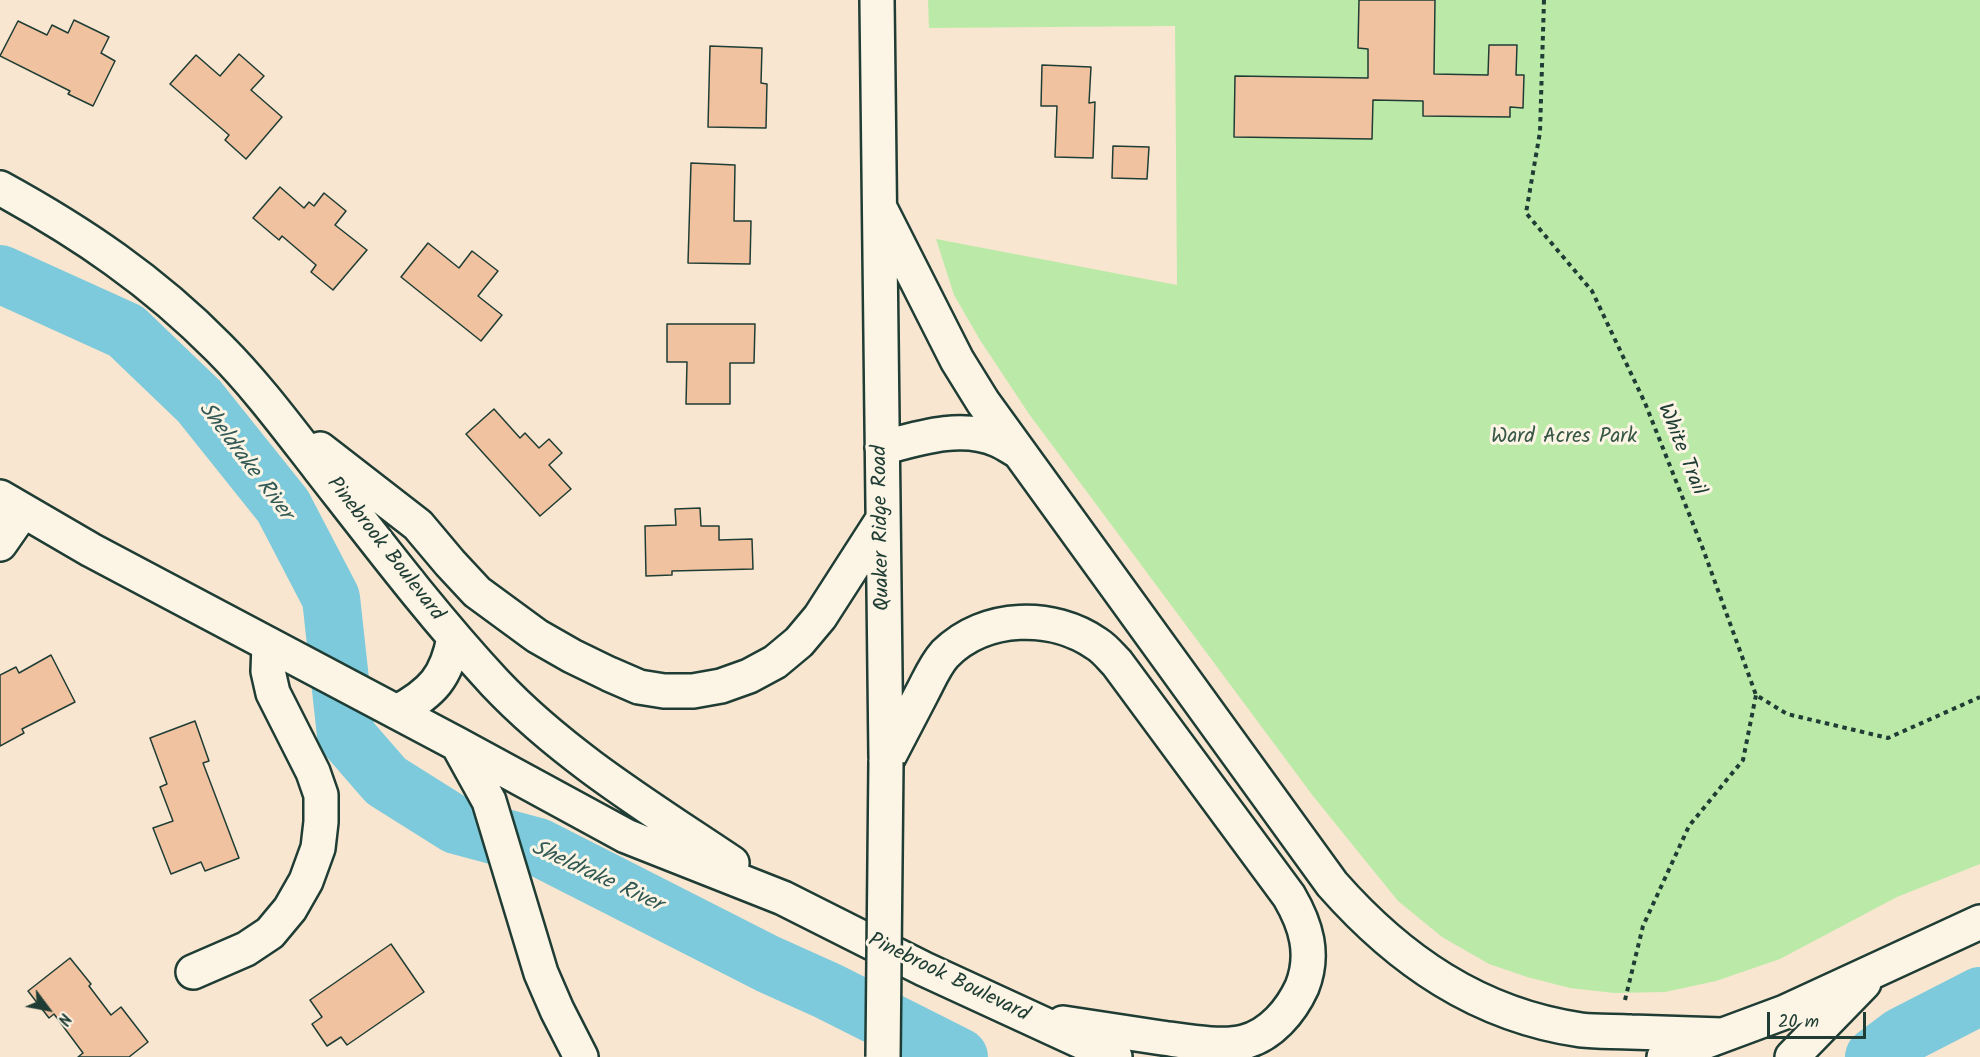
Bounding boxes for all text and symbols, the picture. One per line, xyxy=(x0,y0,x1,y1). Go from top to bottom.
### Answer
water label: Sheldrake River xyxy=(191,398,297,526)
street label: White Trail xyxy=(1650,400,1710,500)
park label: Ward Acres Park xyxy=(1491,425,1637,451)
street label: Quaker Ridge Road xyxy=(869,445,897,611)
street label: Pinebrook Boulevard xyxy=(320,473,448,627)
water label: Sheldrake River xyxy=(527,836,665,920)
street label: Pinebrook Boulevard xyxy=(863,929,1033,1029)
north arrow xyxy=(18,979,78,1039)
scale bar xyxy=(1770,1000,1869,1038)
text: N xyxy=(50,1008,77,1030)
text: 20 m xyxy=(1778,1008,1819,1037)

